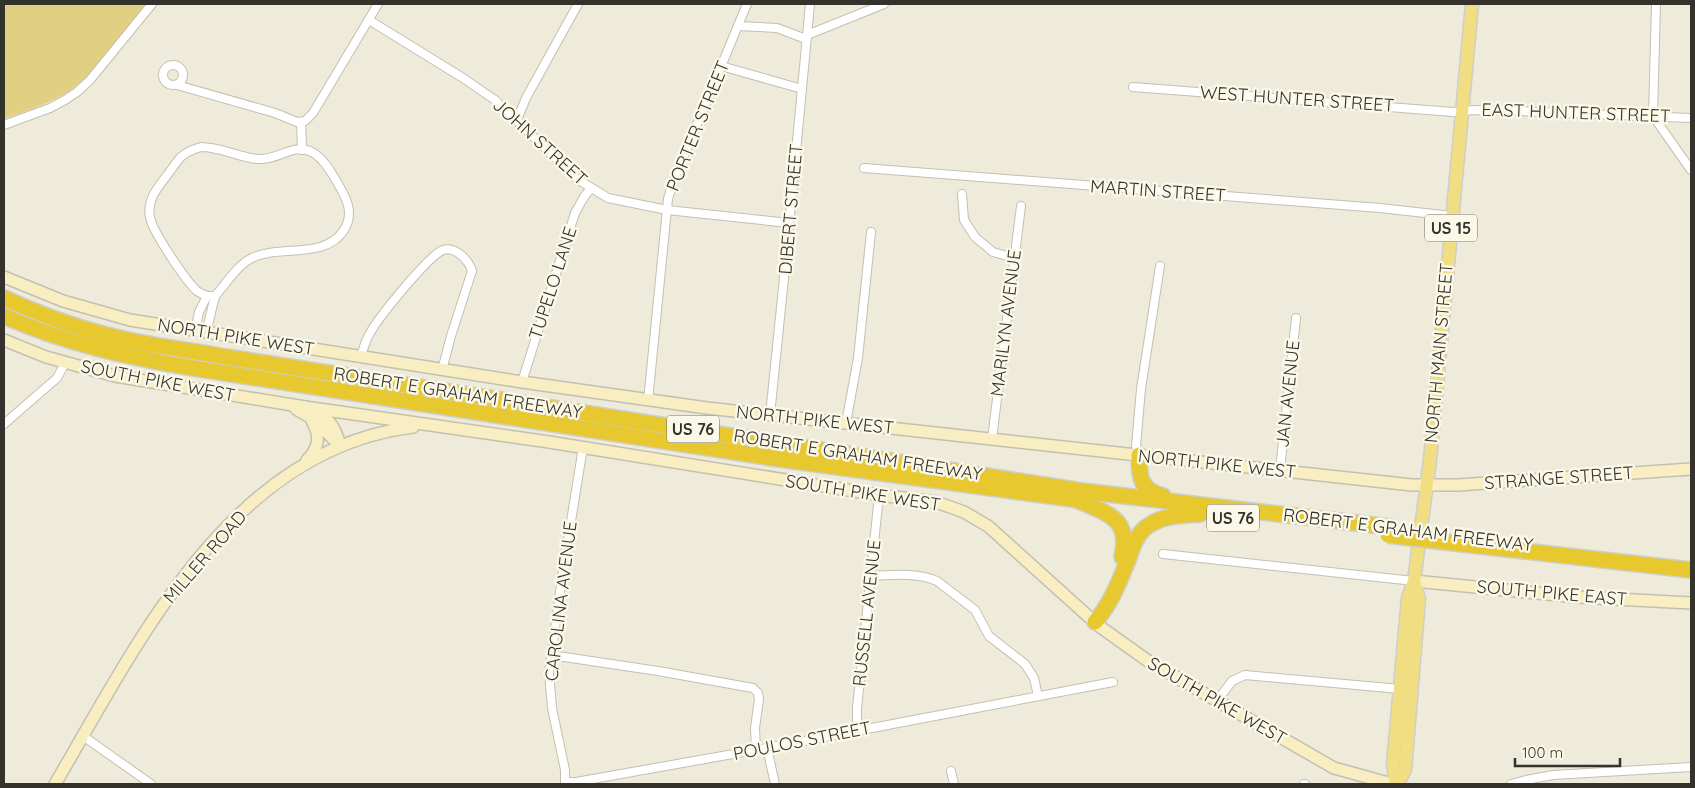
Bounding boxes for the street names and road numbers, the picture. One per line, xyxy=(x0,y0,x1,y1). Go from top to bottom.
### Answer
street label: PORTER STREET xyxy=(661,57,734,194)
street label: WEST HUNTER STREET xyxy=(1199,80,1395,117)
street label: JOHN STREET xyxy=(488,93,592,190)
street label: EAST HUNTER STREET xyxy=(1481,98,1671,127)
street label: DIBERT STREET xyxy=(773,142,808,275)
street label: MARTIN STREET xyxy=(1089,174,1227,207)
road number: US 15 xyxy=(1425,214,1477,242)
street label: TUPELO LANE xyxy=(523,224,582,342)
street label: MARILYN AVENUE xyxy=(985,248,1026,398)
street label: NORTH MAIN STREET xyxy=(1419,262,1458,444)
street label: NORTH PIKE WEST xyxy=(156,313,316,360)
street label: JAN AVENUE xyxy=(1270,339,1305,449)
street label: SOUTH PIKE WEST xyxy=(79,354,237,407)
street label: ROBERT E GRAHAM FREEWAY xyxy=(332,361,584,424)
street label: NORTH PIKE WEST xyxy=(735,400,895,439)
road number: US 76 xyxy=(667,416,719,442)
street label: ROBERT E GRAHAM FREEWAY xyxy=(732,423,984,486)
street label: NORTH PIKE WEST xyxy=(1137,444,1297,483)
street label: STRANGE STREET xyxy=(1483,461,1635,494)
street label: SOUTH PIKE WEST xyxy=(784,469,942,516)
street label: ROBERT E GRAHAM FREEWAY xyxy=(1282,503,1534,556)
road number: US 76 xyxy=(1207,504,1259,532)
street label: MILLER ROAD xyxy=(158,505,251,608)
street label: CAROLINA AVENUE xyxy=(539,520,582,682)
street label: RUSSELL AVENUE xyxy=(847,538,886,687)
street label: SOUTH PIKE EAST xyxy=(1476,574,1628,611)
street label: SOUTH PIKE WEST xyxy=(1144,651,1291,750)
street label: POULOS STREET xyxy=(731,716,873,765)

